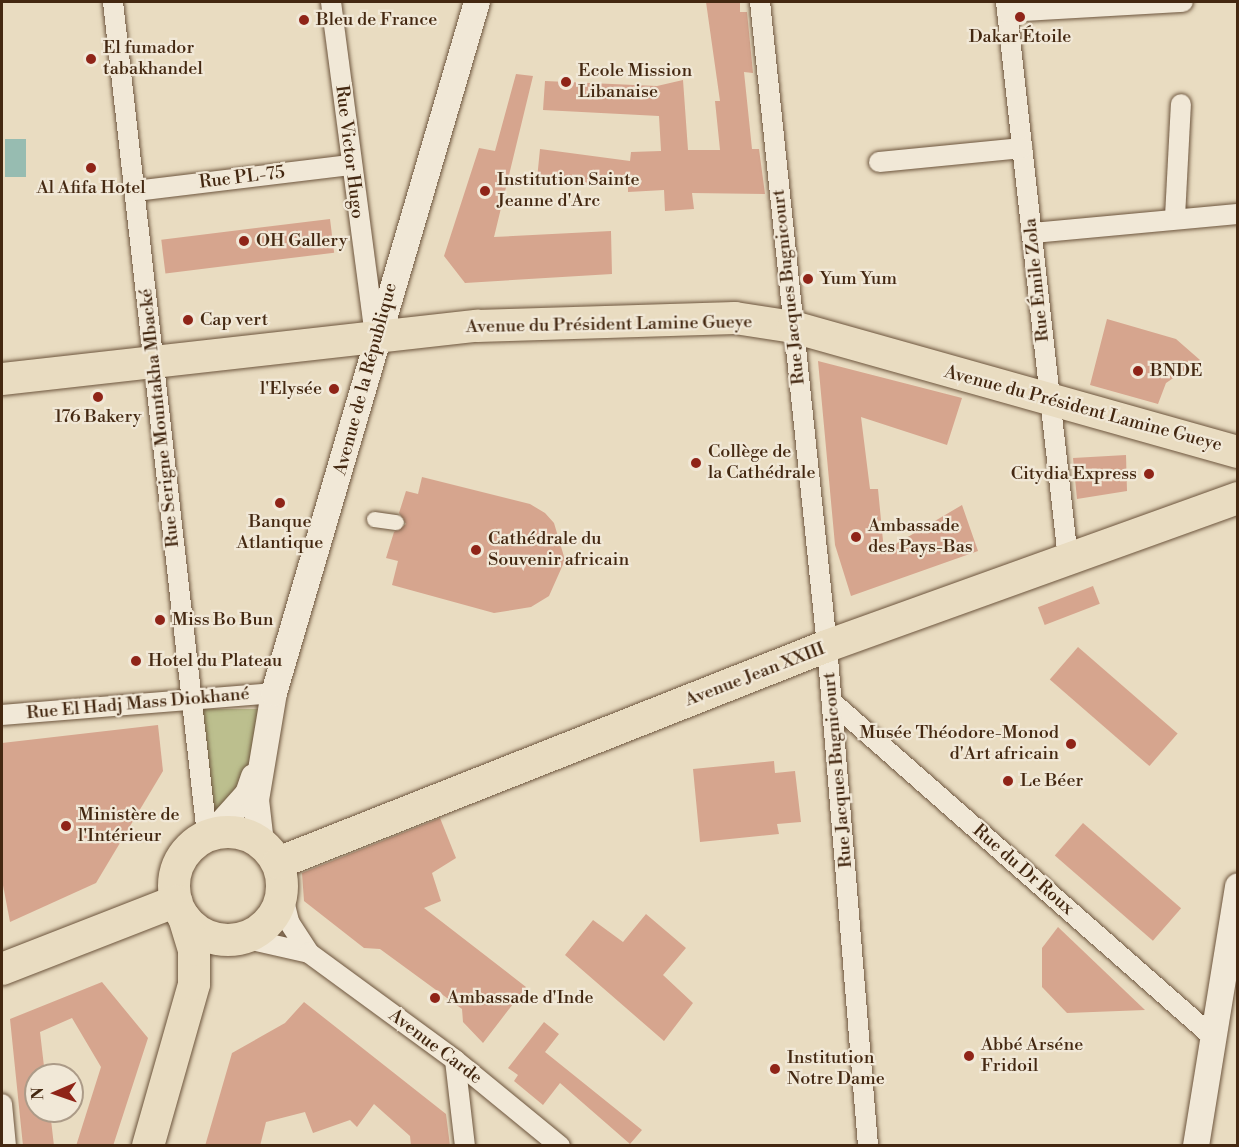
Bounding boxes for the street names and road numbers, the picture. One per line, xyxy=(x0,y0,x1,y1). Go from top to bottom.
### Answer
street label: Rue Victor Hugo xyxy=(330,84,368,220)
street label: Rue PL-75 xyxy=(198,162,286,194)
street label: Rue Jacques Bugnicourt xyxy=(768,188,810,386)
street label: Rue Émile Zola xyxy=(1020,217,1054,343)
street label: Avenue de la République xyxy=(330,280,402,478)
street label: Rue Serigne Mountakha Mbacké xyxy=(136,287,184,549)
street label: Avenue du Président Lamine Gueye xyxy=(466,312,752,338)
street label: Avenue du Président Lamine Gueye xyxy=(942,361,1224,457)
street label: Avenue Jean XXIII xyxy=(682,638,828,712)
street label: Rue Jacques Bugnicourt xyxy=(819,671,857,869)
street label: Rue El Hadj Mass Diokhané xyxy=(26,683,250,725)
street label: Rue du Dr Roux xyxy=(968,820,1078,920)
street label: Avenue Carde xyxy=(384,1005,486,1089)

